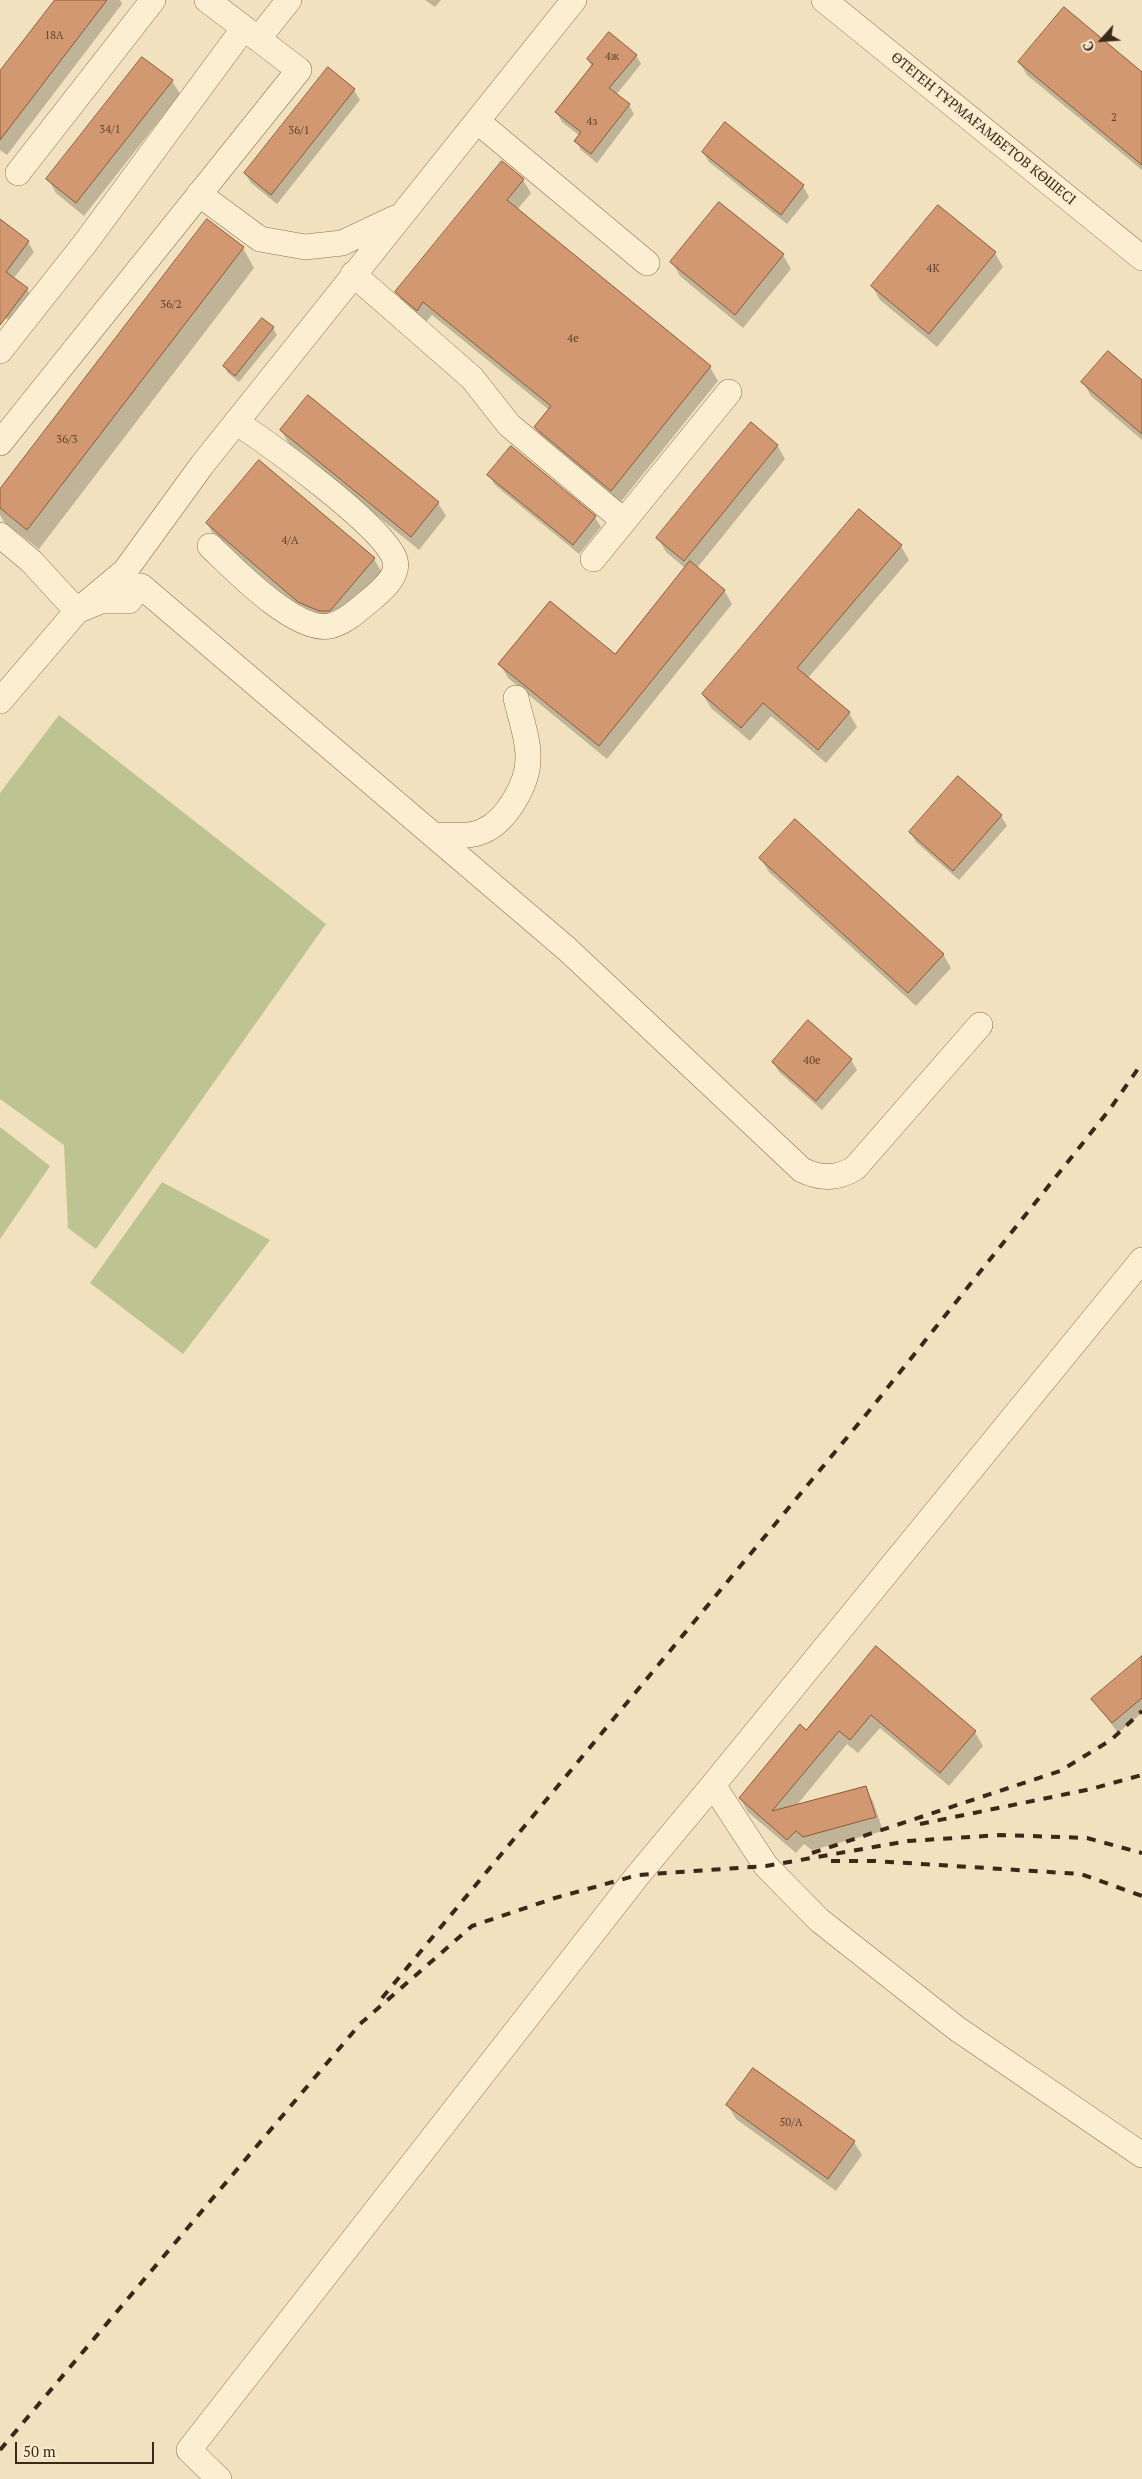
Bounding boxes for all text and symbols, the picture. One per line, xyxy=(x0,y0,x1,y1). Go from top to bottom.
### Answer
north arrow xyxy=(1077,15,1127,65)
house number: 18А xyxy=(44,29,64,43)
text: С xyxy=(1078,39,1099,55)
street label: ӨТЕГЕН ТҰРМАҒАМБЕТОВ КӨШЕСІ xyxy=(887,49,1079,209)
house number: 4ж xyxy=(605,50,619,64)
house number: 2 xyxy=(1111,111,1117,125)
house number: 4з xyxy=(586,115,598,129)
house number: 34/1 xyxy=(99,123,121,137)
house number: 36/1 xyxy=(288,124,310,138)
house number: 4К xyxy=(927,262,939,276)
house number: 36/2 xyxy=(160,298,182,312)
house number: 4е xyxy=(567,332,579,346)
house number: 36/3 xyxy=(56,433,78,447)
house number: 4/А xyxy=(281,534,299,548)
house number: 40е xyxy=(803,1054,821,1068)
house number: 50/А xyxy=(779,2116,803,2130)
scale bar xyxy=(18,2432,156,2464)
text: 50 m xyxy=(23,2441,56,2461)

